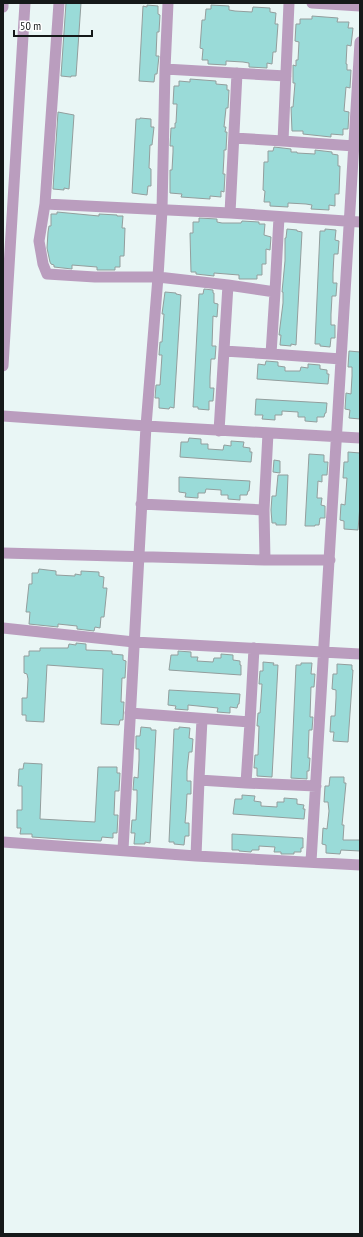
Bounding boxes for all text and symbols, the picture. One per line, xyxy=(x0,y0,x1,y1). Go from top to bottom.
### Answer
scale bar xyxy=(14,12,92,38)
text: 50 m xyxy=(20,18,41,33)

